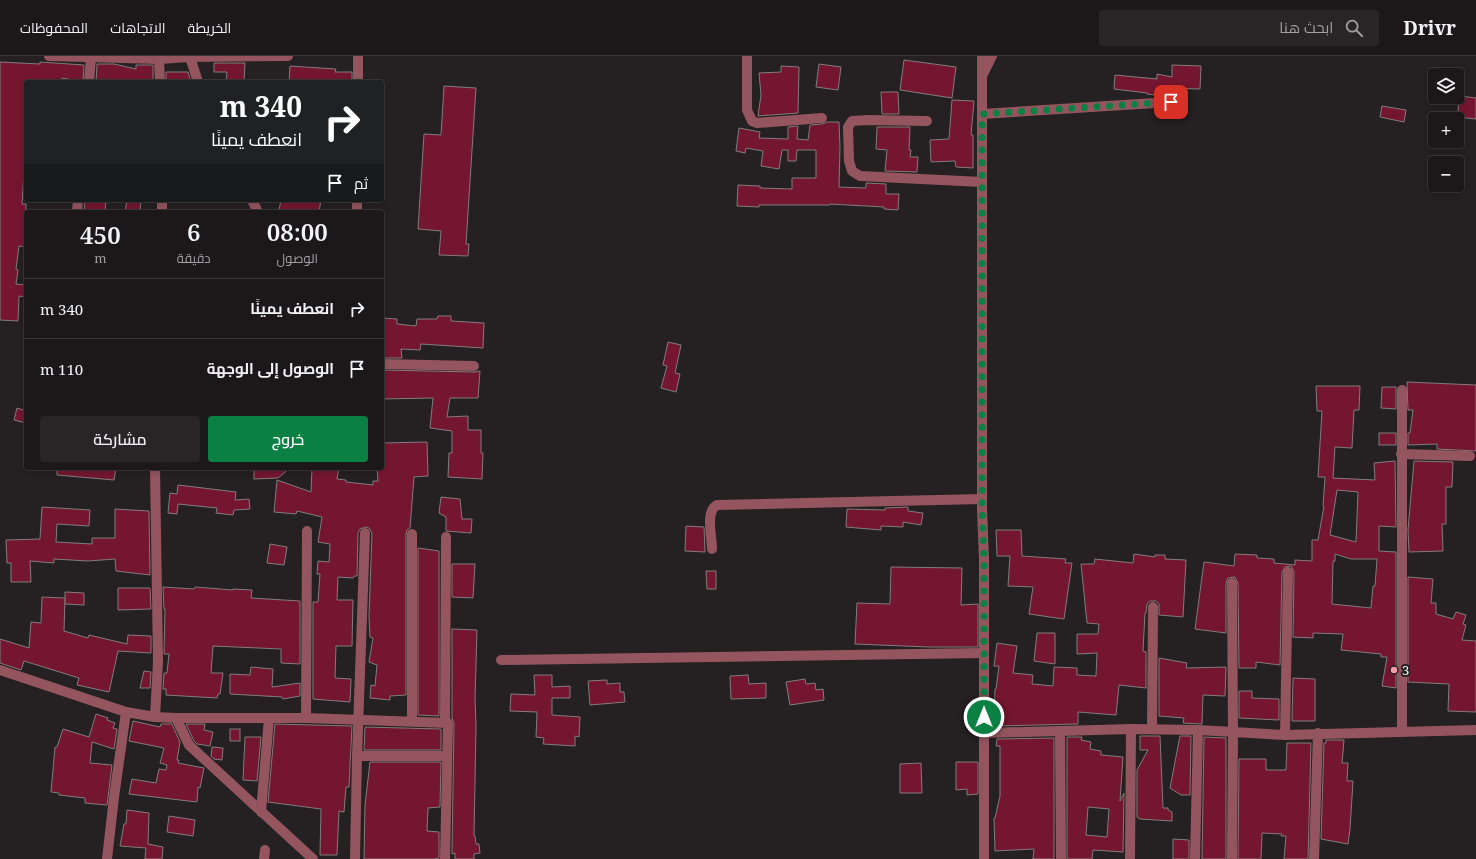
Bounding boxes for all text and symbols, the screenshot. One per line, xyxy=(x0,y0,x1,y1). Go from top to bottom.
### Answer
search box xyxy=(1099,10,1379,46)
text: Drivr xyxy=(1403,15,1456,41)
text: ابحث هنا xyxy=(1279,17,1333,37)
icon: search xyxy=(1343,17,1365,39)
text: المحفوظات xyxy=(20,18,88,37)
text: الاتجاهات xyxy=(110,18,166,37)
text: الخريطة xyxy=(188,18,231,37)
map controls xyxy=(1428,68,1464,192)
button: layers xyxy=(1428,68,1464,104)
pin xyxy=(1154,85,1188,119)
text: 340 m xyxy=(220,87,302,125)
icon: arrive xyxy=(1160,91,1182,113)
icon: right xyxy=(316,96,368,148)
button: + xyxy=(1428,112,1464,148)
text: انعطف يمينًا xyxy=(211,127,302,151)
button: − xyxy=(1428,156,1464,192)
icon: arrive xyxy=(324,172,346,194)
text: ثم xyxy=(354,173,368,193)
text: 6 xyxy=(187,215,200,248)
text: 08:00 xyxy=(267,215,328,248)
text: 450 xyxy=(80,218,121,251)
text: m xyxy=(94,249,107,267)
text: دقيقة xyxy=(177,249,211,267)
text: الوصول xyxy=(277,249,318,267)
text: انعطف يمينًا xyxy=(250,298,334,318)
icon: right xyxy=(346,298,368,320)
text: 340 m xyxy=(40,299,83,319)
text: الوصول إلى الوجهة xyxy=(207,358,334,378)
icon: arrive xyxy=(346,358,368,380)
text: 110 m xyxy=(40,359,83,379)
button: مشاركة xyxy=(40,416,200,462)
button: خروج xyxy=(208,416,368,462)
place label: 3 xyxy=(1402,661,1409,679)
marker: 3 xyxy=(1389,665,1399,675)
position arrow xyxy=(963,696,1005,738)

